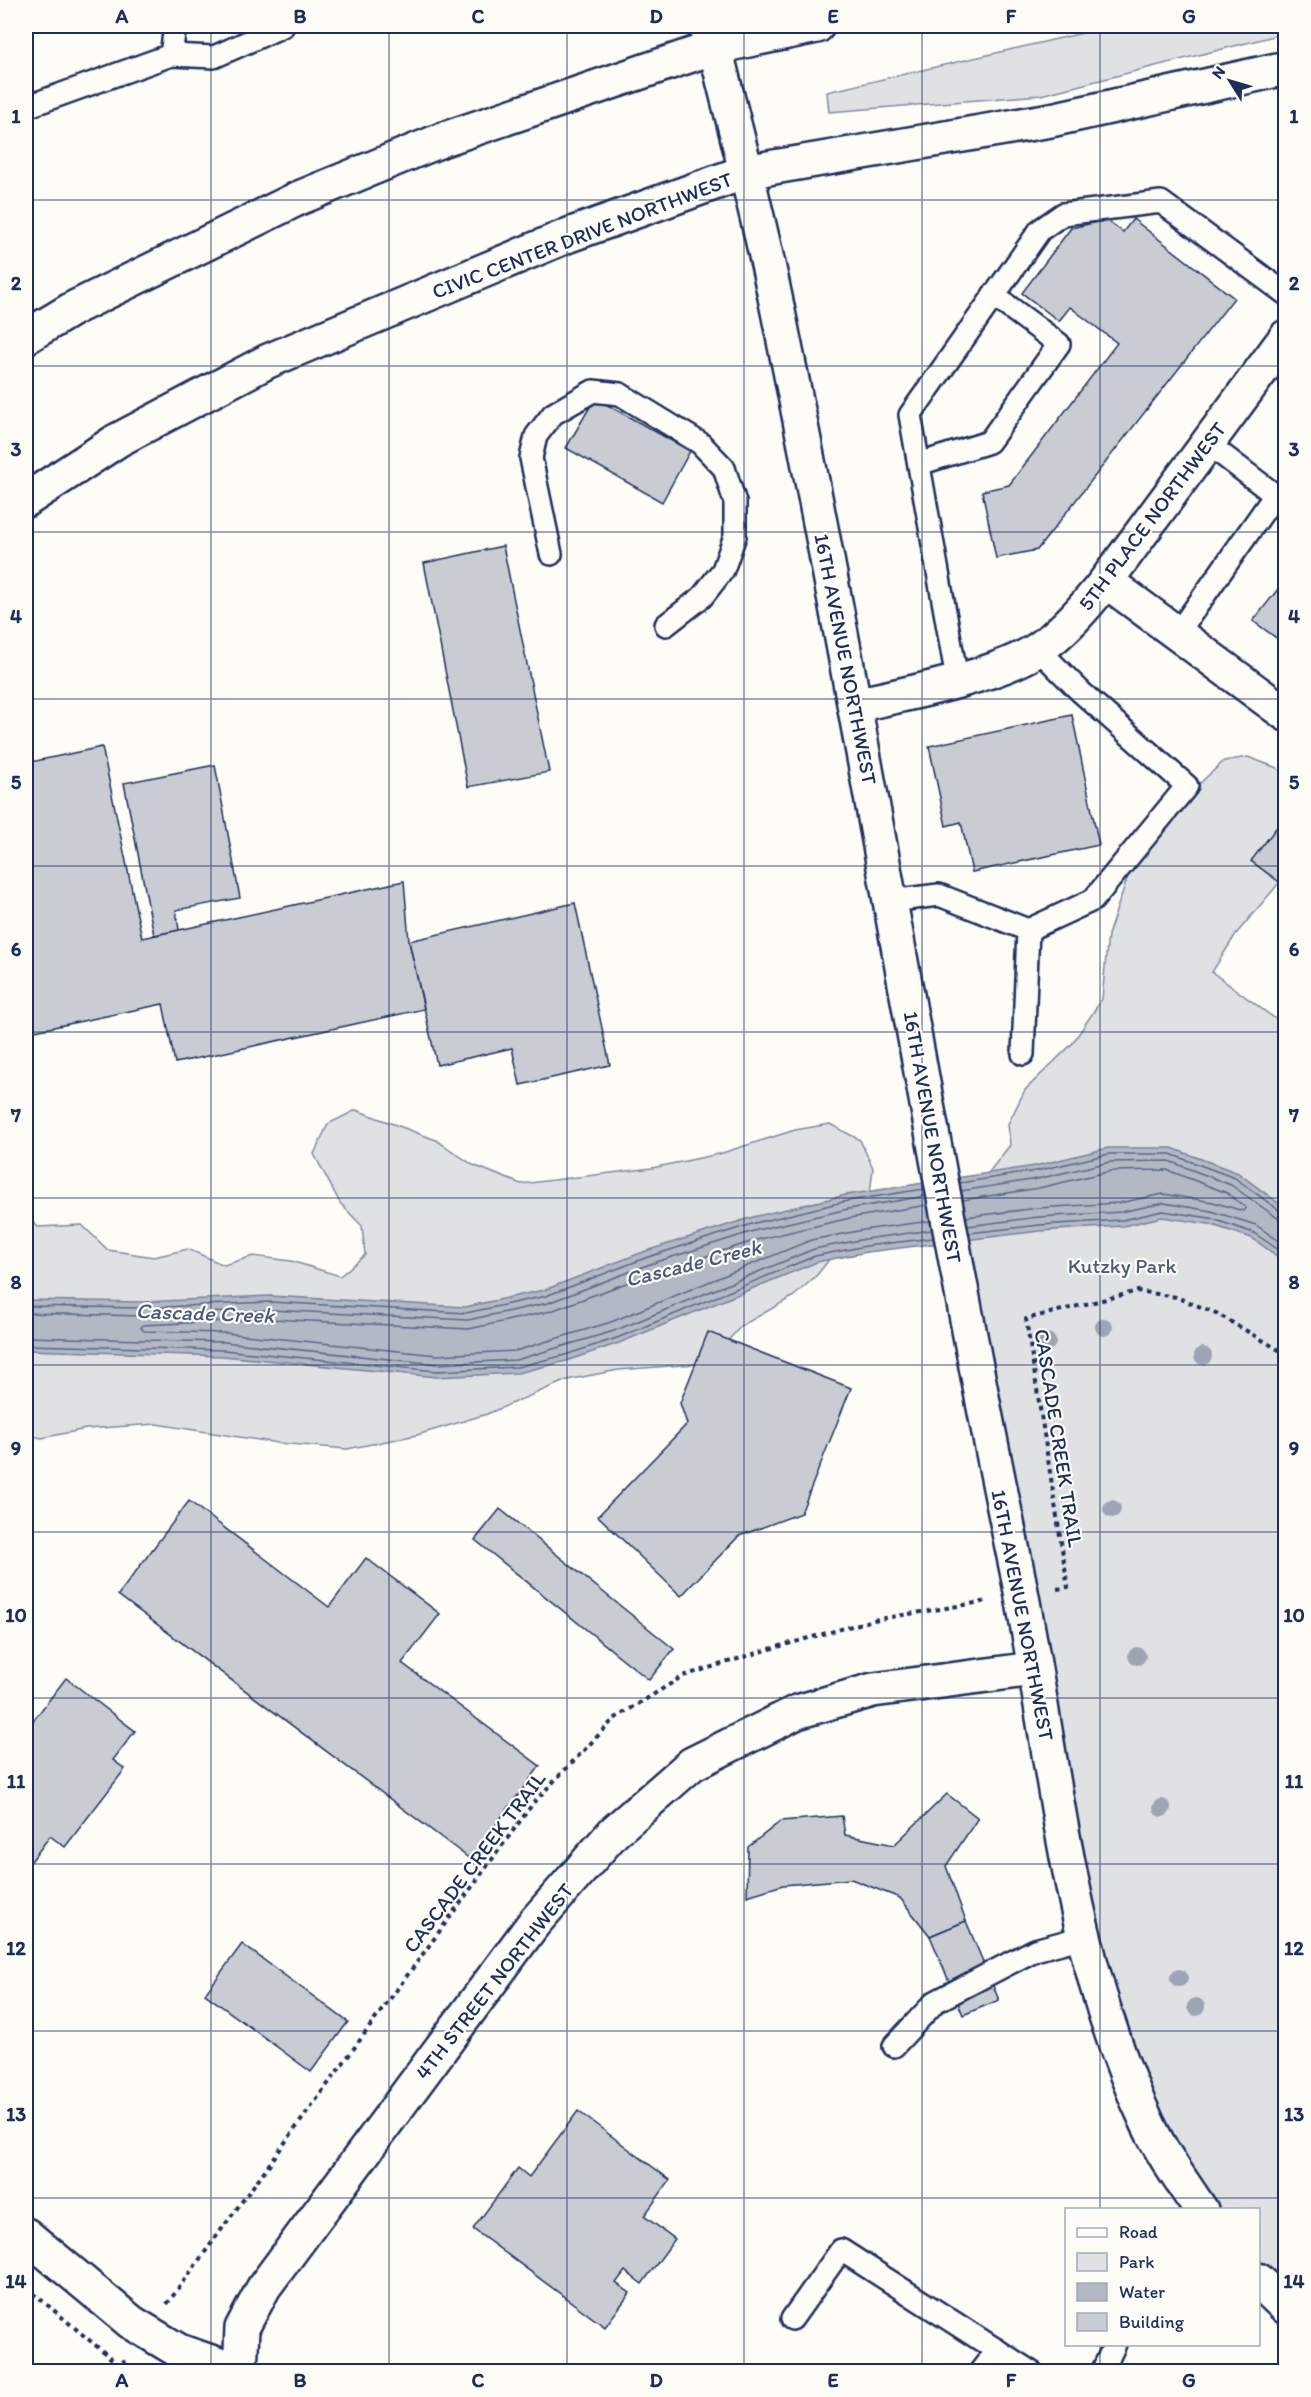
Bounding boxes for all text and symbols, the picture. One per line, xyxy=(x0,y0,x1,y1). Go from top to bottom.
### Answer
text: A xyxy=(115,4,129,28)
text: B xyxy=(294,4,307,28)
text: C xyxy=(472,4,485,28)
text: D xyxy=(649,4,663,28)
text: E xyxy=(827,4,839,28)
text: F xyxy=(1006,4,1017,28)
text: G xyxy=(1182,4,1196,28)
north arrow xyxy=(1200,51,1260,111)
text: N xyxy=(1208,62,1229,82)
text: 1 xyxy=(11,104,21,128)
text: 1 xyxy=(1289,104,1299,128)
street label: CIVIC CENTER DRIVE NORTHWEST xyxy=(428,166,736,304)
text: 2 xyxy=(11,271,22,295)
text: 2 xyxy=(1289,271,1300,295)
street label: 5TH PLACE NORTHWEST xyxy=(1073,417,1231,615)
text: 3 xyxy=(11,437,22,461)
text: 3 xyxy=(1289,437,1300,461)
street label: 16TH AVENUE NORTHWEST xyxy=(809,531,883,787)
text: 4 xyxy=(10,604,22,628)
text: 4 xyxy=(1288,604,1300,628)
text: 5 xyxy=(11,770,22,794)
text: 5 xyxy=(1289,770,1300,794)
text: 6 xyxy=(11,937,22,961)
text: 6 xyxy=(1289,937,1300,961)
street label: 16TH AVENUE NORTHWEST xyxy=(898,1009,968,1265)
text: 7 xyxy=(10,1103,21,1127)
text: 7 xyxy=(1288,1103,1299,1127)
water label: Cascade Creek xyxy=(622,1233,765,1293)
park label: Kutzky Park xyxy=(1068,1253,1176,1278)
text: 8 xyxy=(11,1270,22,1294)
text: 8 xyxy=(1289,1270,1300,1294)
water label: Cascade Creek xyxy=(135,1297,277,1329)
street label: CASCADE CREEK TRAIL xyxy=(1029,1327,1089,1549)
text: 9 xyxy=(11,1436,21,1460)
text: 9 xyxy=(1289,1436,1299,1460)
street label: 16TH AVENUE NORTHWEST xyxy=(986,1487,1060,1743)
text: 10 xyxy=(5,1603,27,1627)
text: 10 xyxy=(1283,1603,1305,1627)
street label: CASCADE CREEK TRAIL xyxy=(398,1766,551,1958)
text: 11 xyxy=(7,1769,26,1793)
text: 11 xyxy=(1285,1769,1304,1793)
street label: 4TH STREET NORTHWEST xyxy=(410,1878,578,2084)
text: 12 xyxy=(6,1936,26,1960)
text: 12 xyxy=(1284,1936,1304,1960)
text: 13 xyxy=(6,2102,26,2126)
text: 13 xyxy=(1284,2102,1304,2126)
legend xyxy=(1065,2208,1260,2346)
text: Road xyxy=(1119,2221,1158,2243)
text: Park xyxy=(1119,2251,1154,2273)
text: 14 xyxy=(5,2269,27,2293)
text: 14 xyxy=(1283,2269,1305,2293)
text: Water xyxy=(1119,2281,1165,2303)
text: Building xyxy=(1119,2311,1185,2333)
text: A xyxy=(115,2368,129,2392)
text: B xyxy=(294,2368,307,2392)
text: C xyxy=(472,2368,485,2392)
text: D xyxy=(649,2368,663,2392)
text: E xyxy=(827,2368,839,2392)
text: F xyxy=(1006,2368,1017,2392)
text: G xyxy=(1182,2368,1196,2392)

